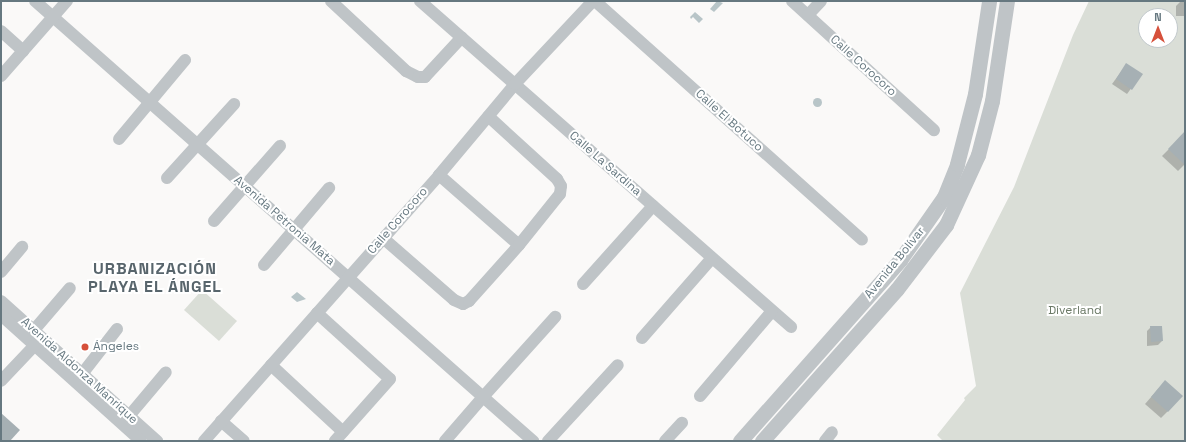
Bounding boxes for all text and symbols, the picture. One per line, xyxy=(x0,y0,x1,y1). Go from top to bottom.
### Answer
north arrow xyxy=(1138,8,1178,48)
text: N xyxy=(1154,10,1162,24)
street label: Calle Corocoro xyxy=(827,33,899,99)
street label: Calle El Botuco xyxy=(692,87,766,155)
street label: Calle La Sardina xyxy=(566,129,644,199)
street label: Avenida Petronia Mata xyxy=(230,173,338,269)
street label: Calle Corocoro xyxy=(365,185,431,257)
street label: Avenida Bolívar xyxy=(862,224,928,302)
district label: URBANIZACIÓN PLAYA EL ÁNGEL xyxy=(88,259,222,297)
park label: Diverland xyxy=(1048,304,1102,318)
street label: Avenida Aldonza Manrique xyxy=(18,315,140,427)
place label: Ángeles xyxy=(93,340,139,354)
marker: Ángeles xyxy=(80,342,90,352)

